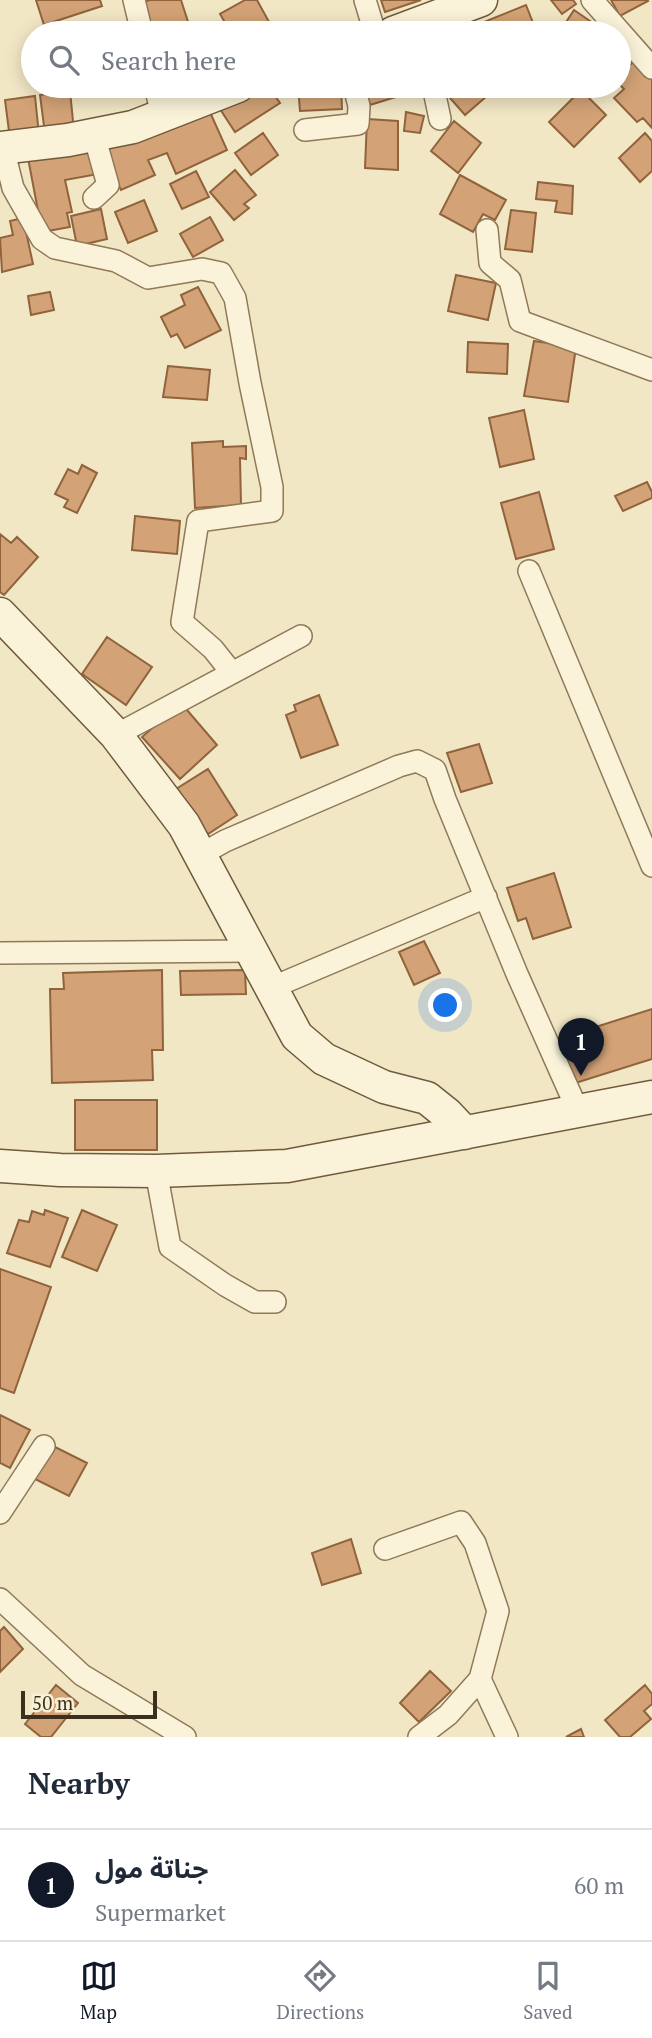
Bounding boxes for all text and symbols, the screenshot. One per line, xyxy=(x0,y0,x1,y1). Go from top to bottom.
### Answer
search box xyxy=(21,21,631,98)
icon: search xyxy=(45,41,83,79)
text: Search here xyxy=(101,43,236,77)
your location xyxy=(428,988,462,1022)
pin: 1 xyxy=(558,1018,604,1076)
scale bar xyxy=(21,1688,158,1720)
text: 50 m xyxy=(32,1690,73,1715)
text: Nearby xyxy=(28,1763,130,1803)
text: جناتة مول xyxy=(95,1851,208,1885)
text: 1 xyxy=(45,1870,58,1901)
text: 60 m xyxy=(574,1870,624,1901)
text: Supermarket xyxy=(95,1897,226,1928)
tab: Map xyxy=(80,1957,118,2024)
tab: Directions xyxy=(277,1957,364,2024)
tab: Saved xyxy=(523,1957,572,2024)

